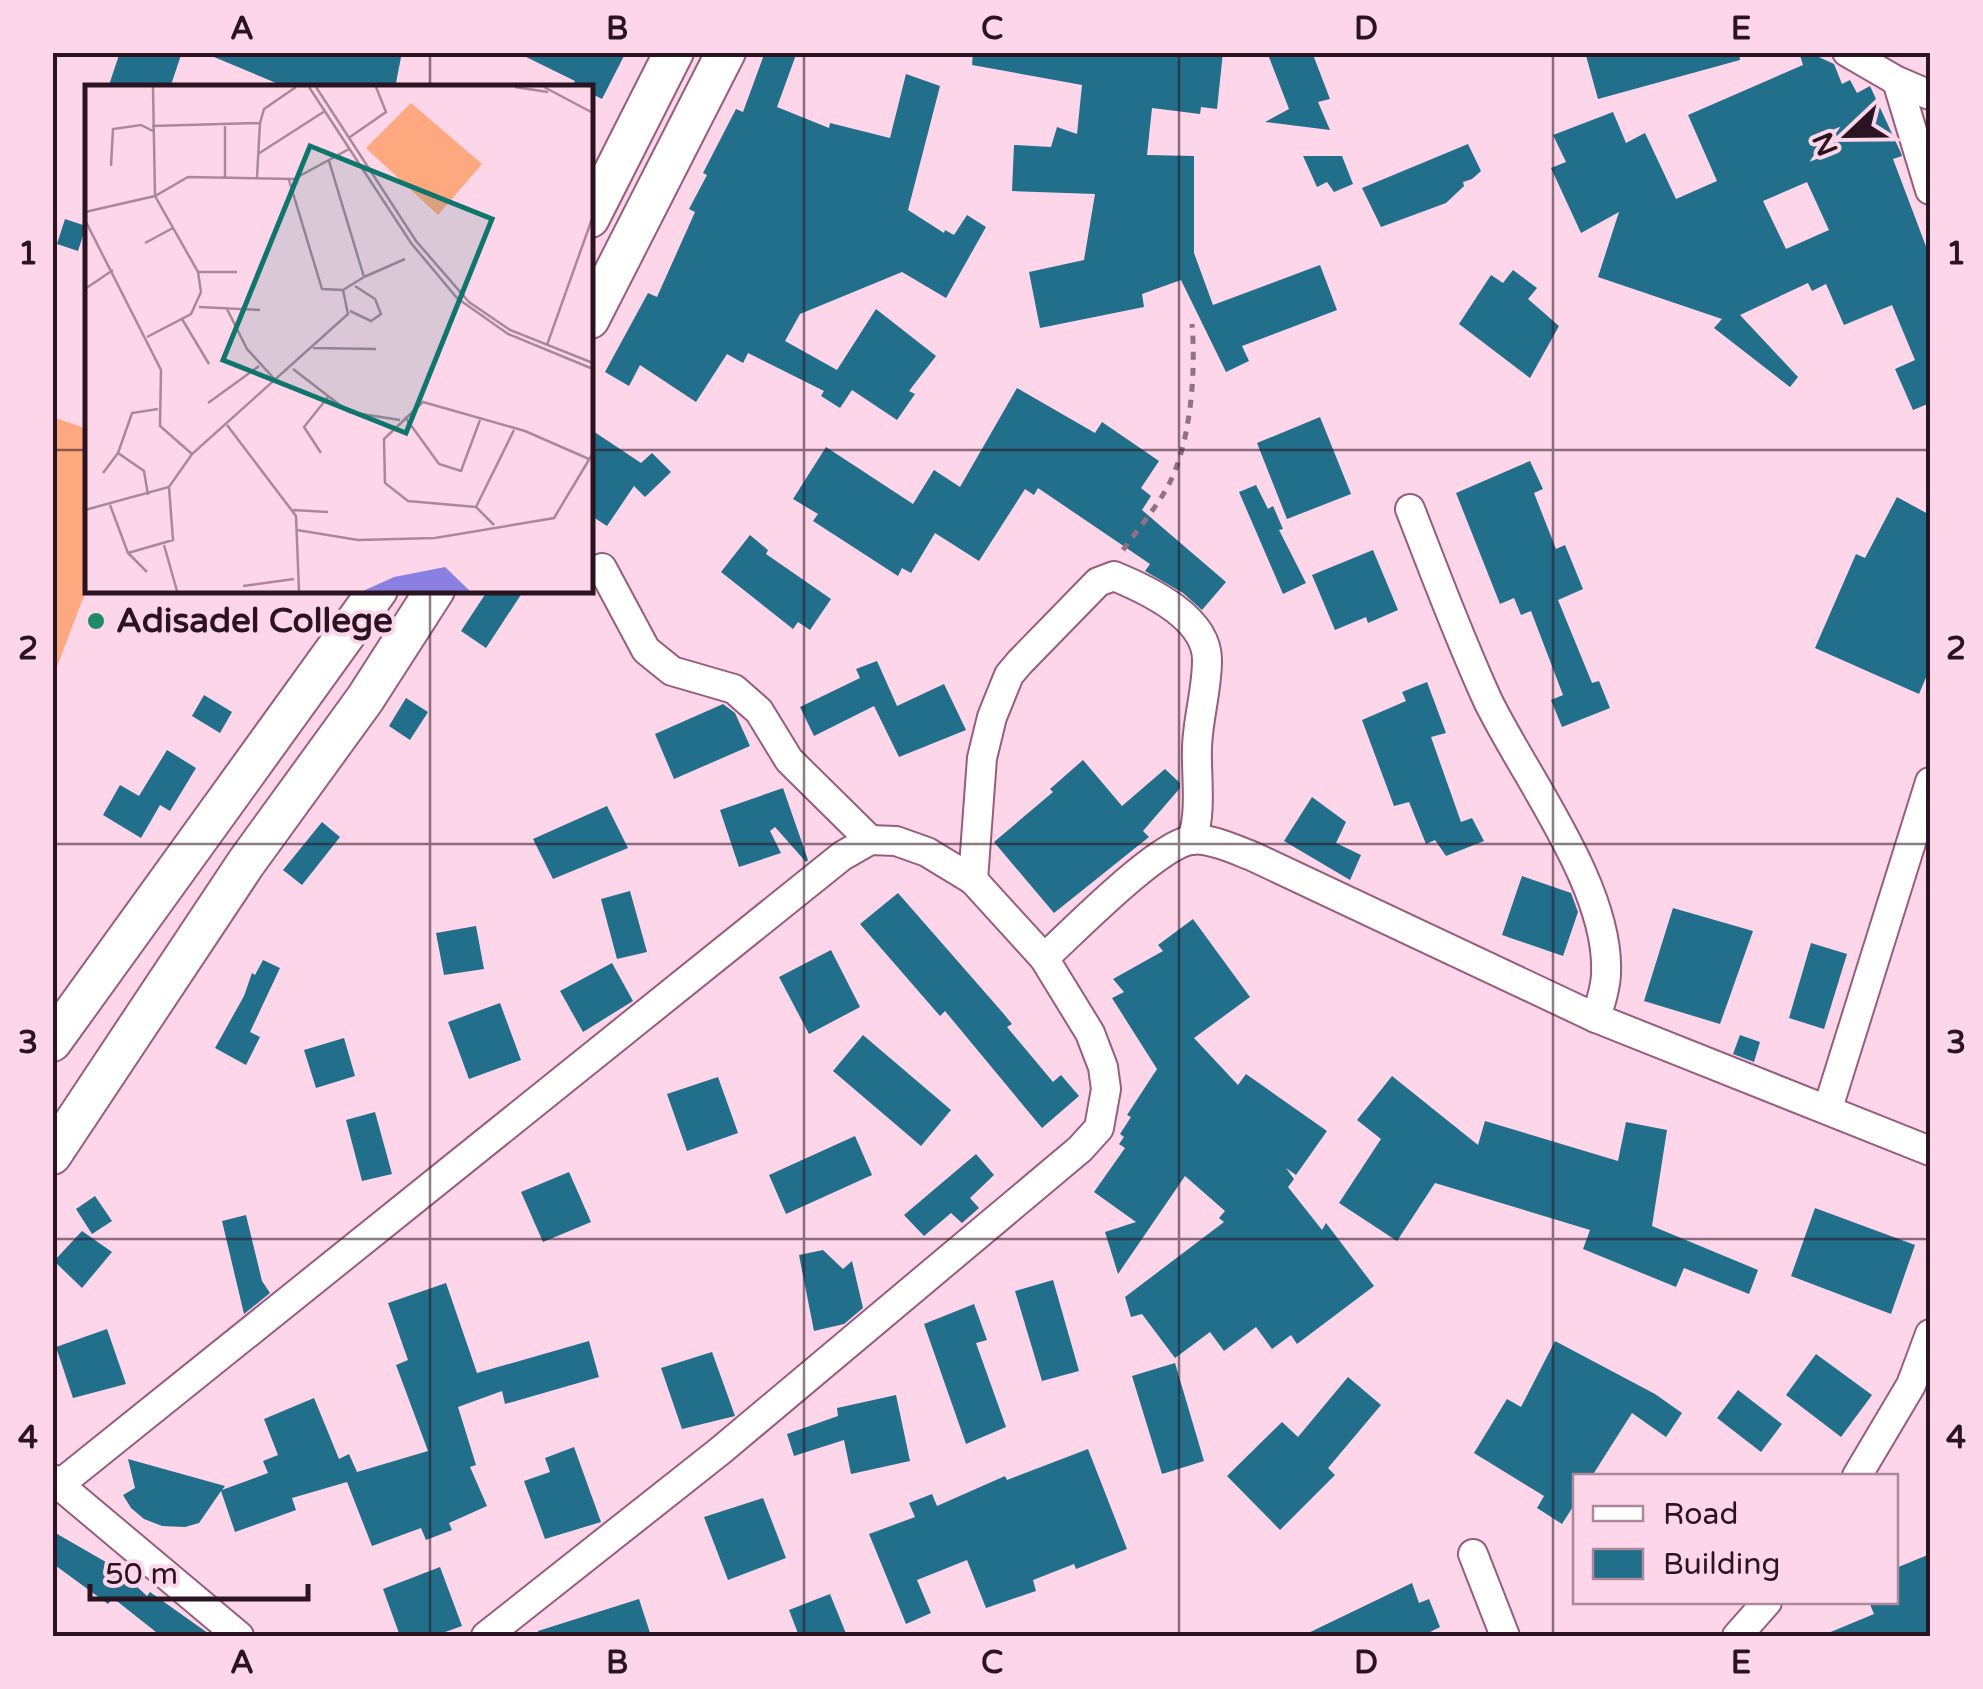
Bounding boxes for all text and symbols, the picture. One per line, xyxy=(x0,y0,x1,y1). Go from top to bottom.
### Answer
text: A xyxy=(230,10,254,48)
text: B xyxy=(606,10,628,48)
text: C xyxy=(981,10,1003,48)
text: D xyxy=(1354,10,1378,48)
text: E xyxy=(1731,10,1751,48)
inset map xyxy=(85,85,592,592)
north arrow xyxy=(1798,85,1898,185)
text: N xyxy=(1806,127,1846,161)
text: 1 xyxy=(18,235,38,273)
text: 1 xyxy=(1946,235,1966,273)
place label: Adisadel College xyxy=(116,600,393,642)
marker: Adisadel College xyxy=(85,610,107,632)
text: 2 xyxy=(18,630,38,668)
text: 2 xyxy=(1946,630,1966,668)
text: 3 xyxy=(18,1024,38,1062)
text: 3 xyxy=(1946,1024,1966,1062)
text: 4 xyxy=(18,1419,38,1457)
text: 4 xyxy=(1946,1419,1966,1457)
legend xyxy=(1573,1474,1898,1604)
text: Road xyxy=(1663,1496,1738,1533)
scale bar xyxy=(90,1539,308,1601)
text: Building xyxy=(1663,1546,1780,1583)
text: 50 m xyxy=(105,1556,178,1593)
text: A xyxy=(230,1644,254,1682)
text: B xyxy=(606,1644,628,1682)
text: C xyxy=(981,1644,1003,1682)
text: D xyxy=(1354,1644,1378,1682)
text: E xyxy=(1731,1644,1751,1682)

